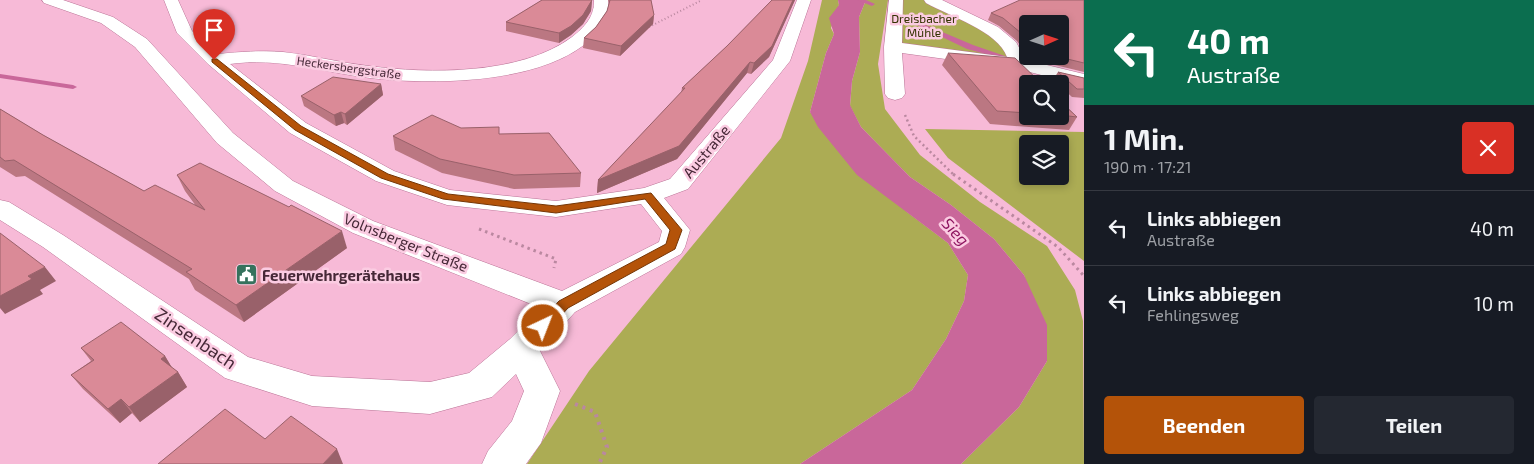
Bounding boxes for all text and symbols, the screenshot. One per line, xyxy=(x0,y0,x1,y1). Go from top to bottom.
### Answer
pin xyxy=(193,9,235,60)
park label: Dreisbacher Mühle xyxy=(891,11,957,39)
north arrow xyxy=(1019,15,1069,65)
map controls xyxy=(1019,15,1069,185)
icon: arrive xyxy=(200,16,228,44)
text: 40 m xyxy=(1187,19,1270,61)
icon: left xyxy=(1104,20,1169,85)
street label: Heckersbergstraße xyxy=(296,53,402,81)
text: Austraße xyxy=(1187,61,1280,87)
button: search xyxy=(1019,75,1069,125)
text: 1 Min. xyxy=(1104,120,1185,156)
street label: Austraße xyxy=(679,121,733,181)
button: close xyxy=(1462,122,1514,174)
button: layers xyxy=(1019,135,1069,185)
text: 190 m · 17:21 xyxy=(1104,157,1191,176)
text: Links abbiegen xyxy=(1147,207,1281,230)
street label: Volnsberger Straße xyxy=(341,209,471,275)
water label: Sieg xyxy=(939,213,973,249)
icon: left xyxy=(1104,214,1132,242)
text: 40 m xyxy=(1470,217,1514,240)
text: Austraße xyxy=(1147,230,1215,249)
public building icon: Feuerwehrgerätehaus xyxy=(234,263,258,287)
place label: Feuerwehrgerätehaus xyxy=(262,266,420,284)
text: Links abbiegen xyxy=(1147,282,1281,305)
icon: left xyxy=(1104,289,1132,317)
text: 10 m xyxy=(1474,292,1514,315)
position arrow xyxy=(516,299,568,351)
street label: Zinsenbach xyxy=(151,303,241,373)
text: Fehlingsweg xyxy=(1147,305,1239,324)
button: Beenden xyxy=(1104,396,1304,454)
button: Teilen xyxy=(1314,396,1514,454)

